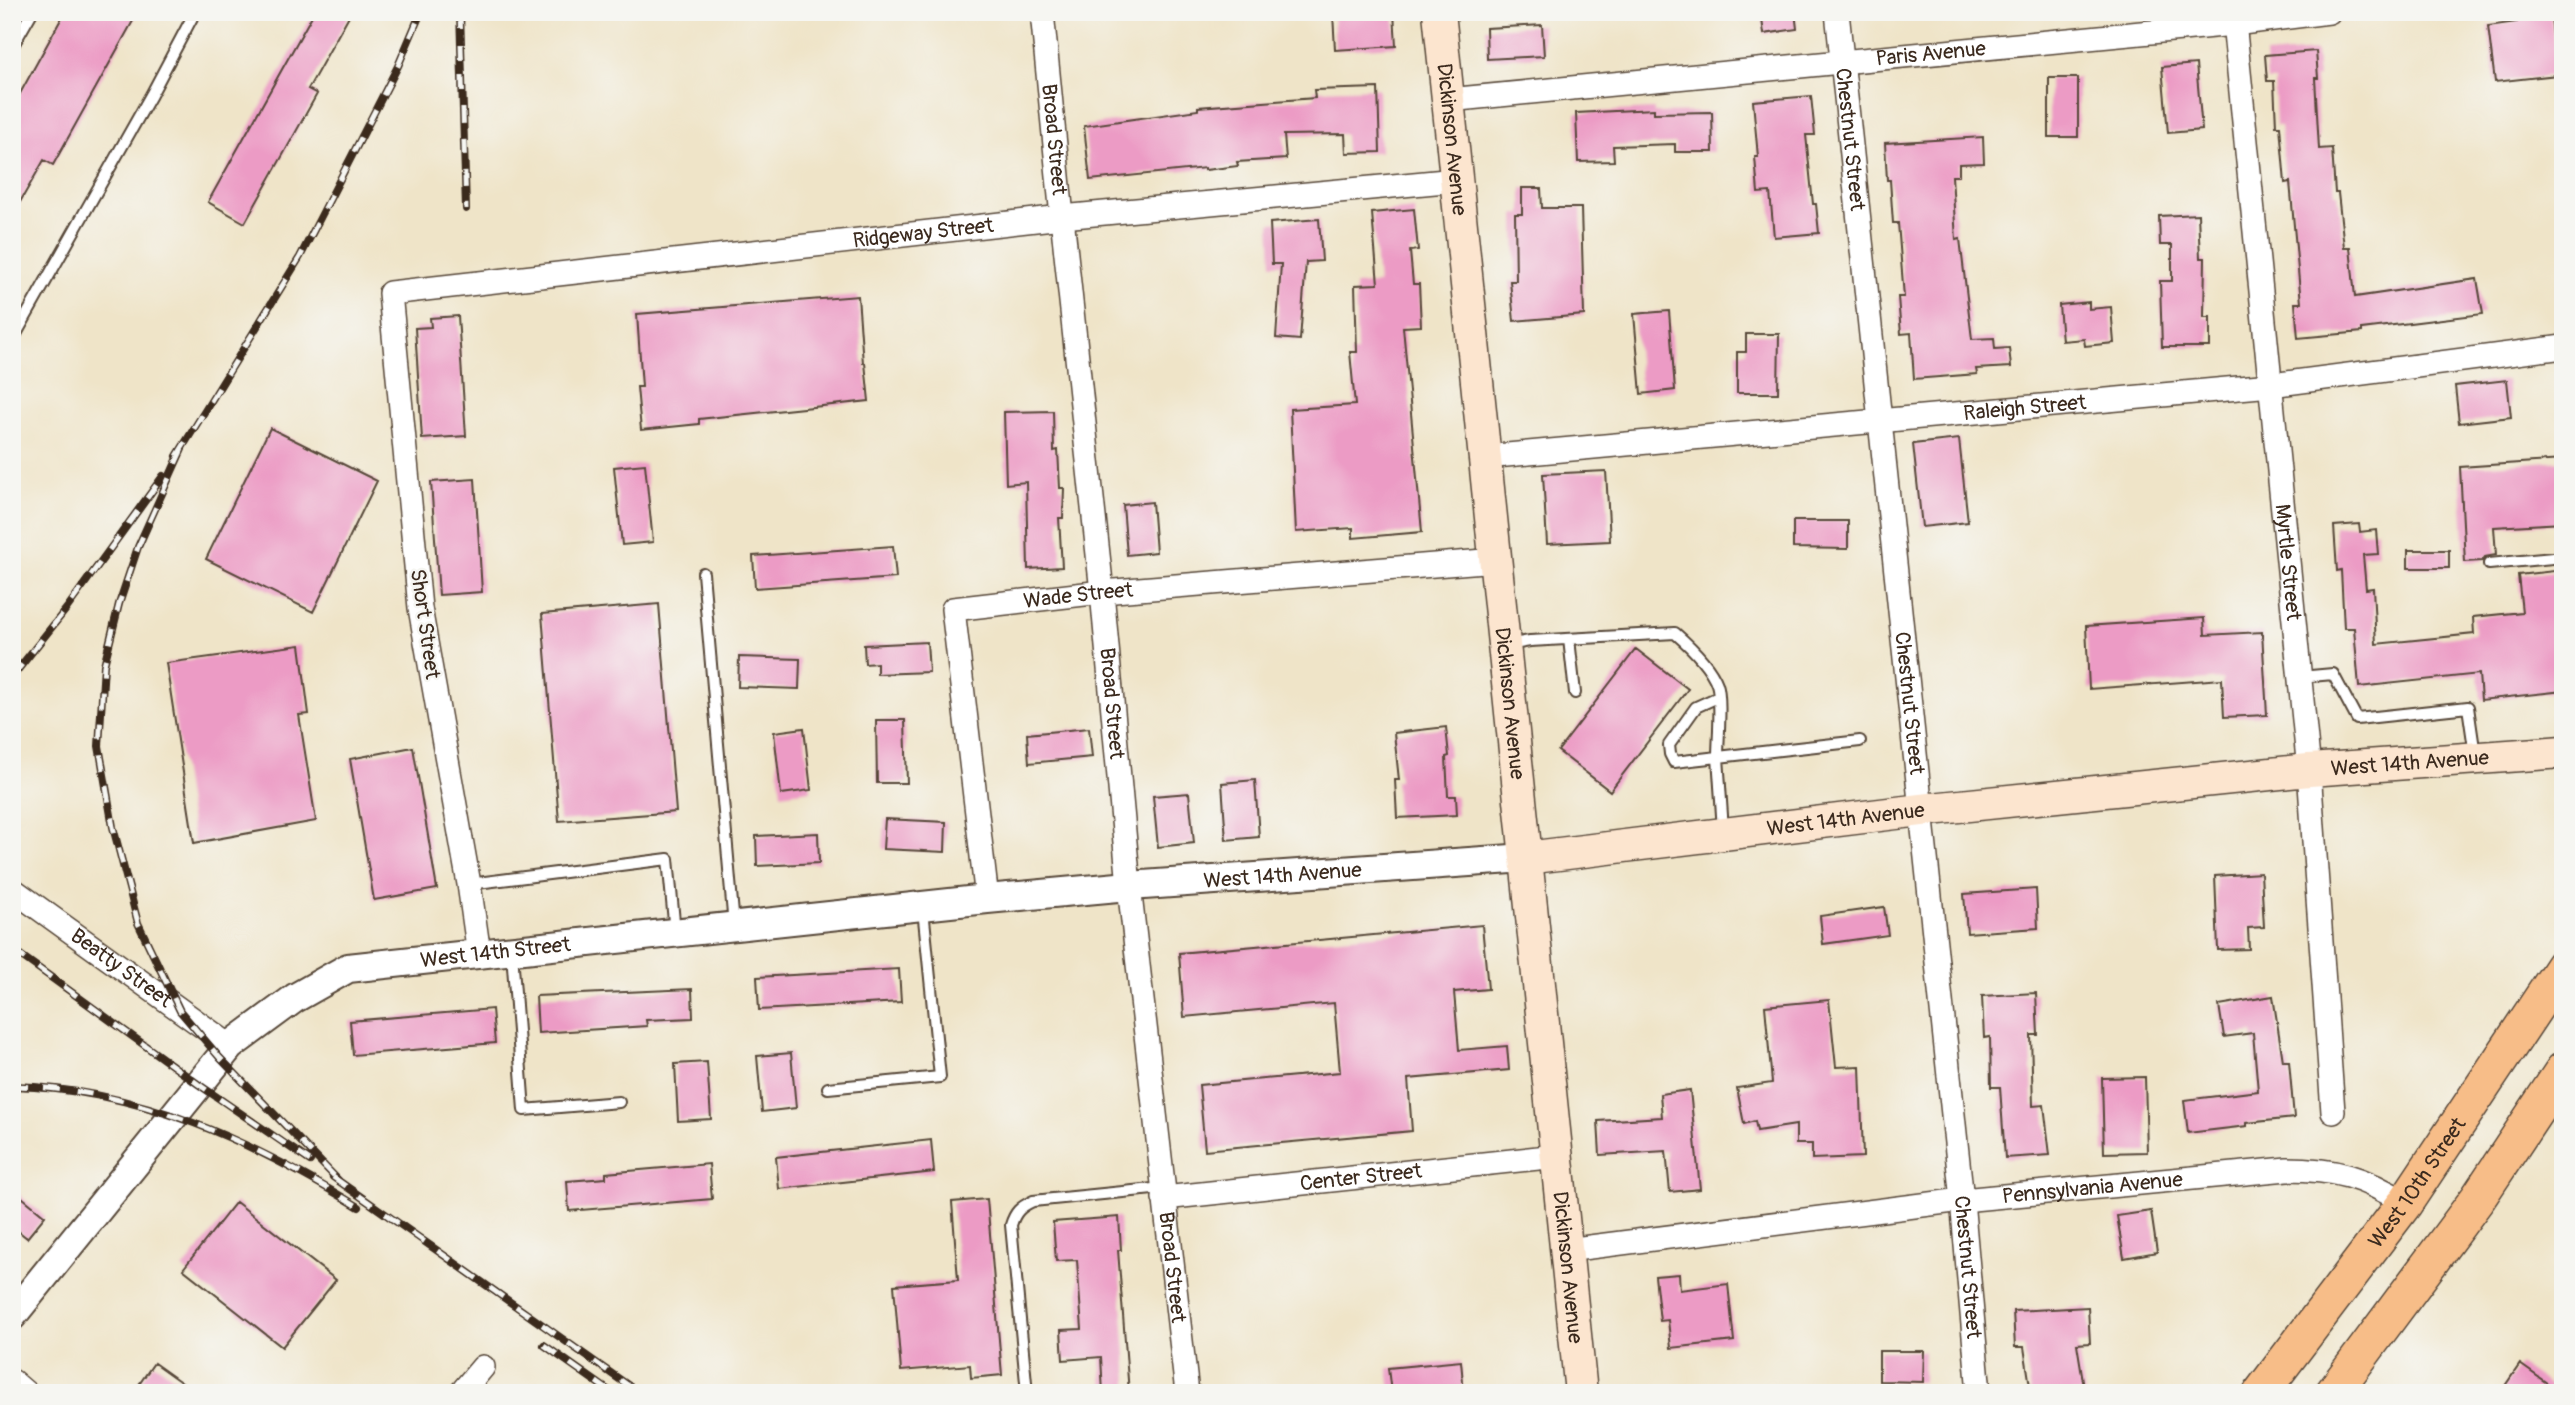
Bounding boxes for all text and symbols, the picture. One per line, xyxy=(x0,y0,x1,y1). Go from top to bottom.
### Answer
street label: Paris Avenue xyxy=(1875,35,1988,72)
street label: Dickinson Avenue xyxy=(1431,62,1473,217)
street label: Chestnut Street xyxy=(1829,67,1871,213)
street label: Broad Street xyxy=(1036,82,1073,197)
street label: Ridgeway Street xyxy=(851,211,995,254)
street label: Raleigh Street xyxy=(1962,388,2088,427)
street label: Myrtle Street xyxy=(2269,503,2307,622)
street label: Short Street xyxy=(404,567,446,681)
street label: Wade Street xyxy=(1022,576,1135,614)
street label: Dickinson Avenue xyxy=(1489,626,1531,781)
street label: Chestnut Street xyxy=(1889,630,1931,776)
street label: Broad Street xyxy=(1094,647,1131,761)
street label: West 14th Avenue xyxy=(2330,744,2490,782)
street label: West 14th Avenue xyxy=(1765,796,1927,842)
street label: West 14th Avenue xyxy=(1203,856,1363,894)
street label: Beatty Street xyxy=(65,922,178,1014)
street label: West 14th Street xyxy=(419,930,572,974)
street label: West 10th Street xyxy=(2362,1112,2472,1253)
street label: Center Street xyxy=(1299,1157,1424,1197)
street label: Pennsylvania Avenue xyxy=(2001,1165,2184,1210)
street label: Dickinson Avenue xyxy=(1547,1190,1589,1345)
street label: Chestnut Street xyxy=(1948,1195,1988,1340)
street label: Broad Street xyxy=(1153,1210,1192,1325)

